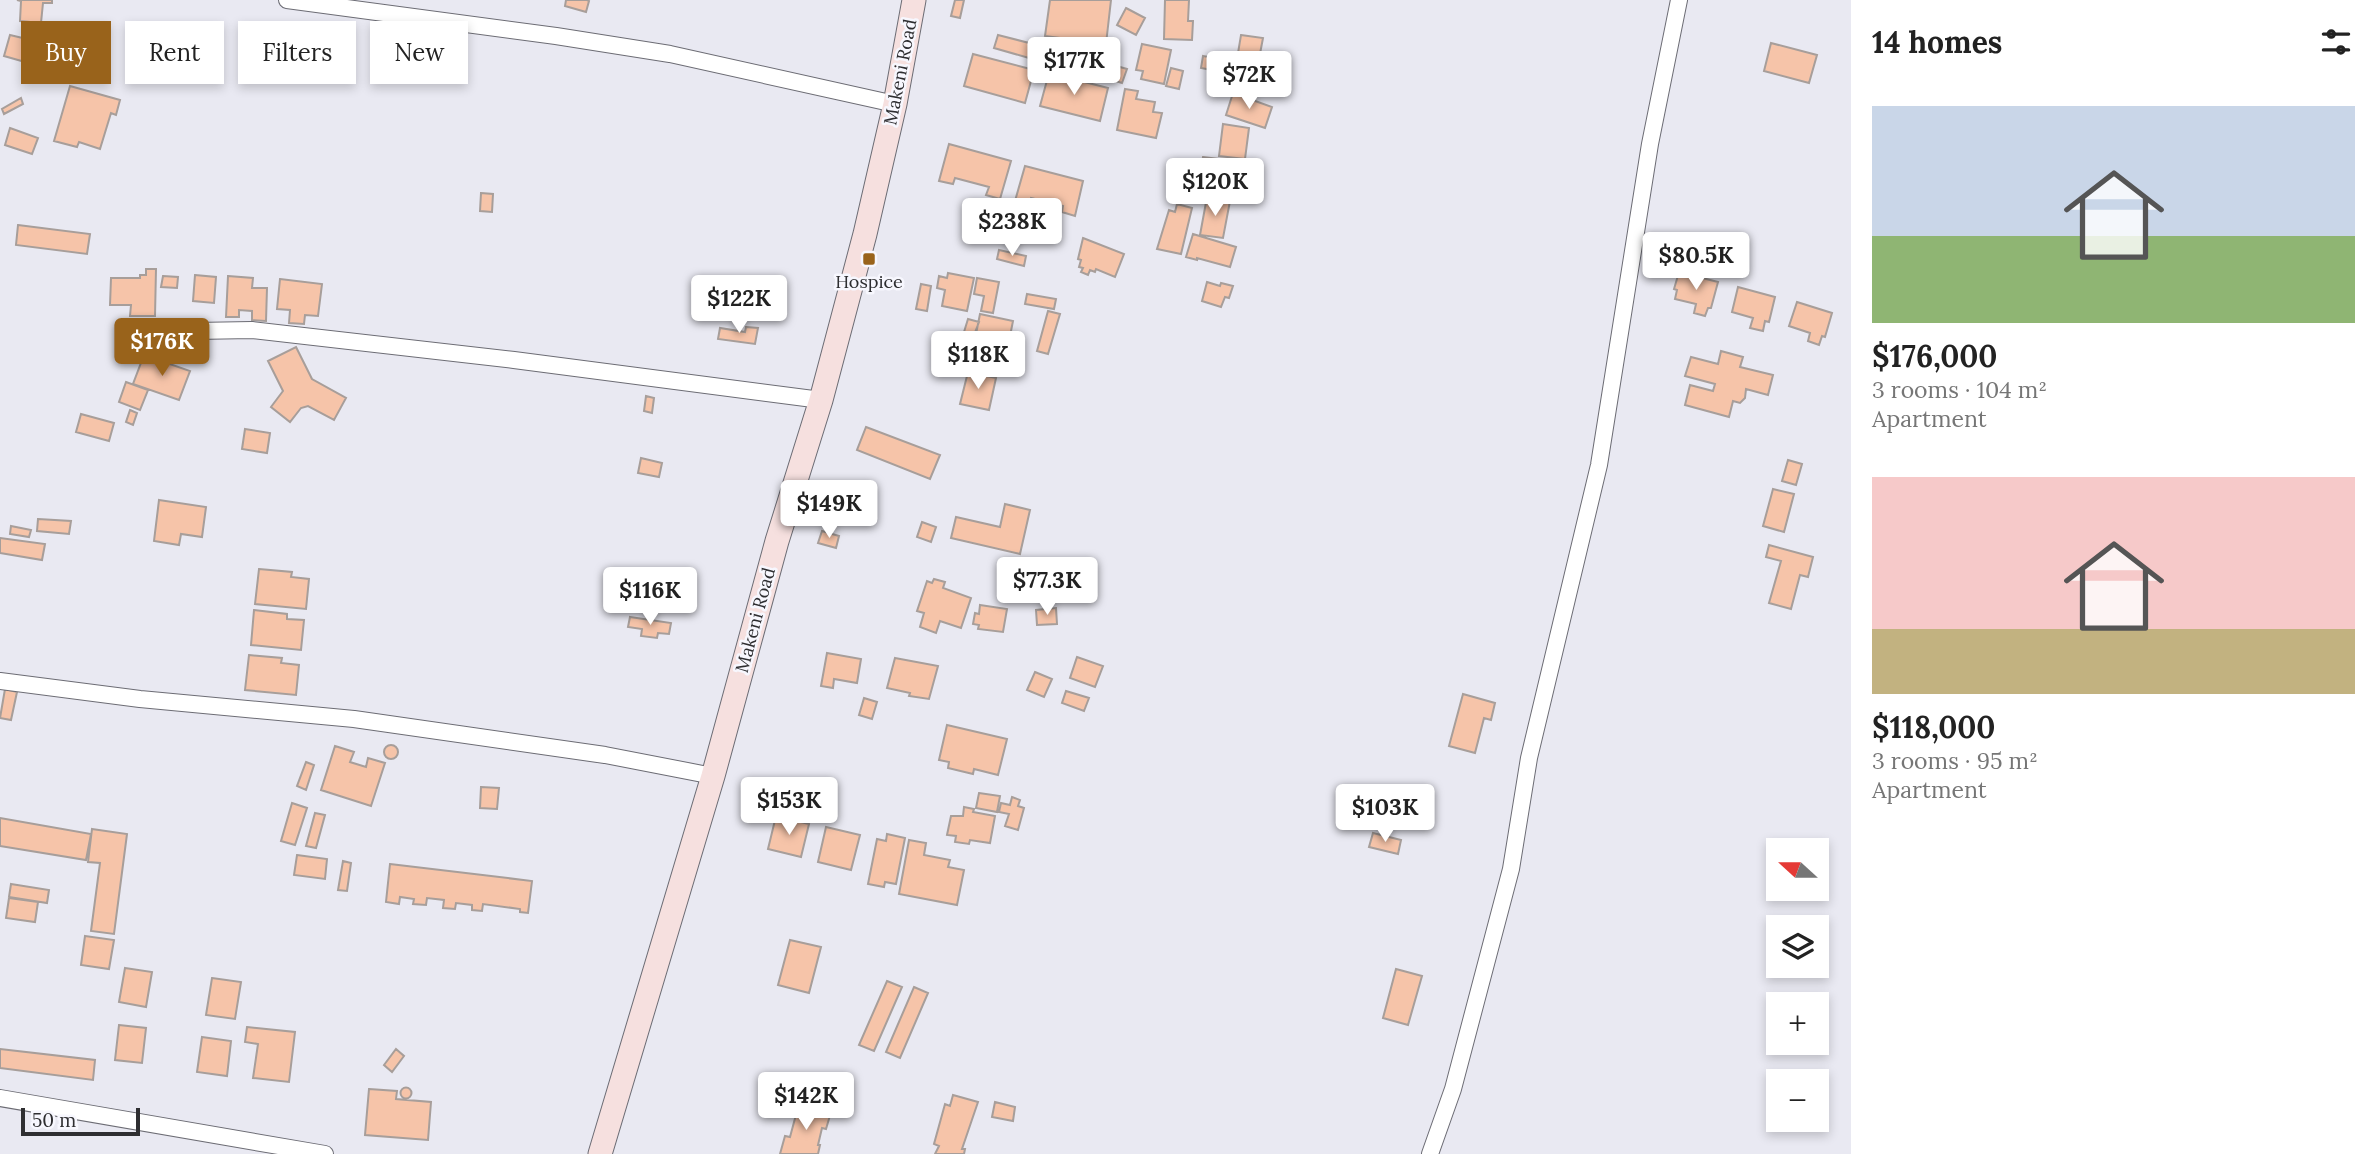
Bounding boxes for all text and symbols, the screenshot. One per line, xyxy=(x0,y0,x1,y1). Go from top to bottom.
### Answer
street label: Makeni Road xyxy=(878,17,922,127)
chip: Buy xyxy=(21,21,111,84)
chip: Rent xyxy=(125,21,224,84)
chip: Filters xyxy=(238,21,356,84)
chip: New xyxy=(370,21,468,84)
text: 14 homes xyxy=(1872,23,2002,61)
icon: filters xyxy=(2317,23,2355,61)
pin: $177K xyxy=(1025,38,1123,97)
text: $177K xyxy=(1043,45,1105,74)
pin: $72K xyxy=(1208,52,1290,111)
text: $72K xyxy=(1223,59,1275,88)
icon: home xyxy=(2051,152,2177,278)
pin: $120K xyxy=(1166,158,1264,218)
text: $120K xyxy=(1182,166,1248,195)
pin: $238K xyxy=(963,198,1061,258)
text: $238K xyxy=(978,206,1046,235)
pin: $80.5K xyxy=(1639,232,1753,292)
text: $80.5K xyxy=(1658,240,1734,269)
marker: Hospice xyxy=(861,251,877,267)
place label: Hospice xyxy=(835,270,903,293)
pin: $122K xyxy=(690,276,788,335)
text: $122K xyxy=(707,283,771,312)
pin: $176K xyxy=(113,318,211,378)
text: $176K xyxy=(130,326,194,355)
pin: $118K xyxy=(929,332,1027,391)
text: $176,000 xyxy=(1872,337,1997,375)
text: $118K xyxy=(947,339,1009,368)
text: 3 rooms · 104 m² xyxy=(1872,375,2047,404)
text: Apartment xyxy=(1872,404,1987,433)
pin: $149K xyxy=(780,480,878,540)
text: $149K xyxy=(796,488,862,517)
icon: home xyxy=(2051,523,2177,649)
pin: $77.3K xyxy=(990,558,1104,617)
street label: Makeni Road xyxy=(730,565,780,675)
text: $77.3K xyxy=(1013,565,1081,594)
pin: $116K xyxy=(601,568,699,627)
text: $116K xyxy=(619,575,681,604)
text: $118,000 xyxy=(1872,708,1995,746)
text: 3 rooms · 95 m² xyxy=(1872,746,2038,775)
text: Apartment xyxy=(1872,775,1987,804)
pin: $153K xyxy=(740,778,838,837)
pin: $103K xyxy=(1336,784,1434,844)
text: $153K xyxy=(757,785,821,814)
text: $103K xyxy=(1352,792,1418,821)
north arrow xyxy=(1766,838,1829,901)
map controls xyxy=(1766,838,1829,1132)
button: layers xyxy=(1766,915,1829,978)
button: + xyxy=(1766,992,1829,1055)
button: − xyxy=(1766,1069,1829,1132)
pin: $142K xyxy=(757,1072,855,1132)
text: $142K xyxy=(774,1080,838,1109)
scale bar xyxy=(21,1105,140,1137)
text: 50 m xyxy=(32,1108,76,1132)

